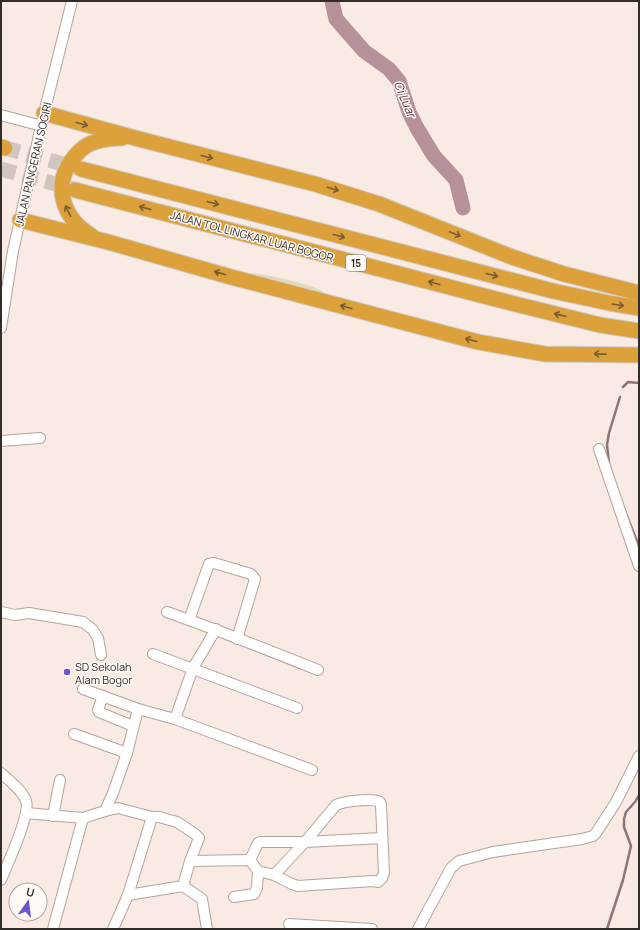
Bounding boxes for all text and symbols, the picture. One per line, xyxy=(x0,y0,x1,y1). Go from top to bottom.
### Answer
water label: Ci Luar xyxy=(390,78,421,121)
street label: JALAN PANGERAN SOGIRI xyxy=(11,100,55,228)
one-way arrow xyxy=(75,120,88,128)
one-way arrow xyxy=(201,153,214,161)
one-way arrow xyxy=(327,186,339,194)
one-way arrow xyxy=(206,200,219,207)
one-way arrow xyxy=(139,204,152,211)
one-way arrow xyxy=(64,205,71,217)
street label: JALAN TOL LINGKAR LUAR BOGOR xyxy=(169,207,335,265)
one-way arrow xyxy=(449,230,461,238)
one-way arrow xyxy=(332,232,345,240)
road number: 15 xyxy=(346,255,366,271)
one-way arrow xyxy=(214,269,227,277)
one-way arrow xyxy=(485,272,498,279)
one-way arrow xyxy=(427,279,440,286)
one-way arrow xyxy=(612,301,625,309)
one-way arrow xyxy=(339,303,352,310)
one-way arrow xyxy=(553,311,566,318)
one-way arrow xyxy=(465,336,478,344)
one-way arrow xyxy=(594,350,607,358)
place label: SD Sekolah Alam Bogor xyxy=(75,659,132,687)
marker: SD Sekolah Alam Bogor xyxy=(62,667,72,677)
north arrow xyxy=(8,882,48,922)
text: U xyxy=(25,884,36,900)

